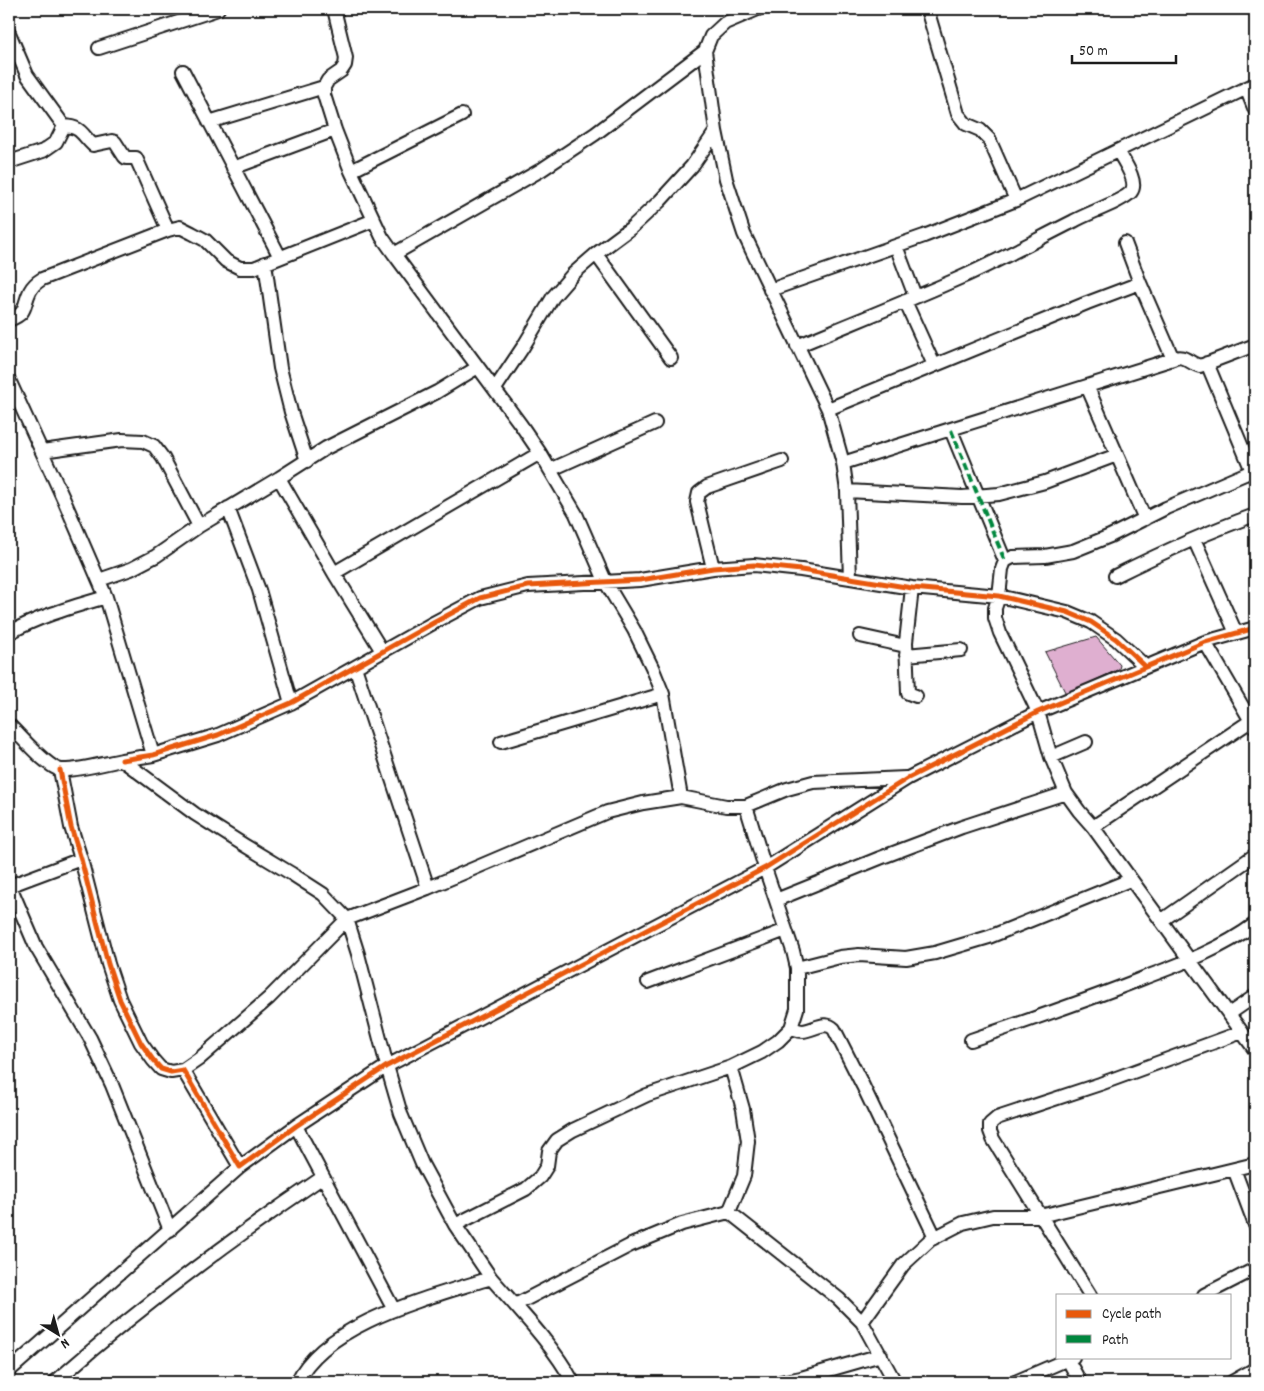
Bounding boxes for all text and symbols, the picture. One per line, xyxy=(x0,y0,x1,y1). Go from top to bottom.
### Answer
scale bar xyxy=(1072,32,1175,64)
text: 50 m xyxy=(1079,41,1108,63)
legend xyxy=(1056,1294,1232,1358)
text: Cycle path xyxy=(1102,1304,1162,1326)
north arrow xyxy=(32,1308,82,1358)
text: Path xyxy=(1102,1330,1128,1352)
text: N xyxy=(56,1333,73,1353)

